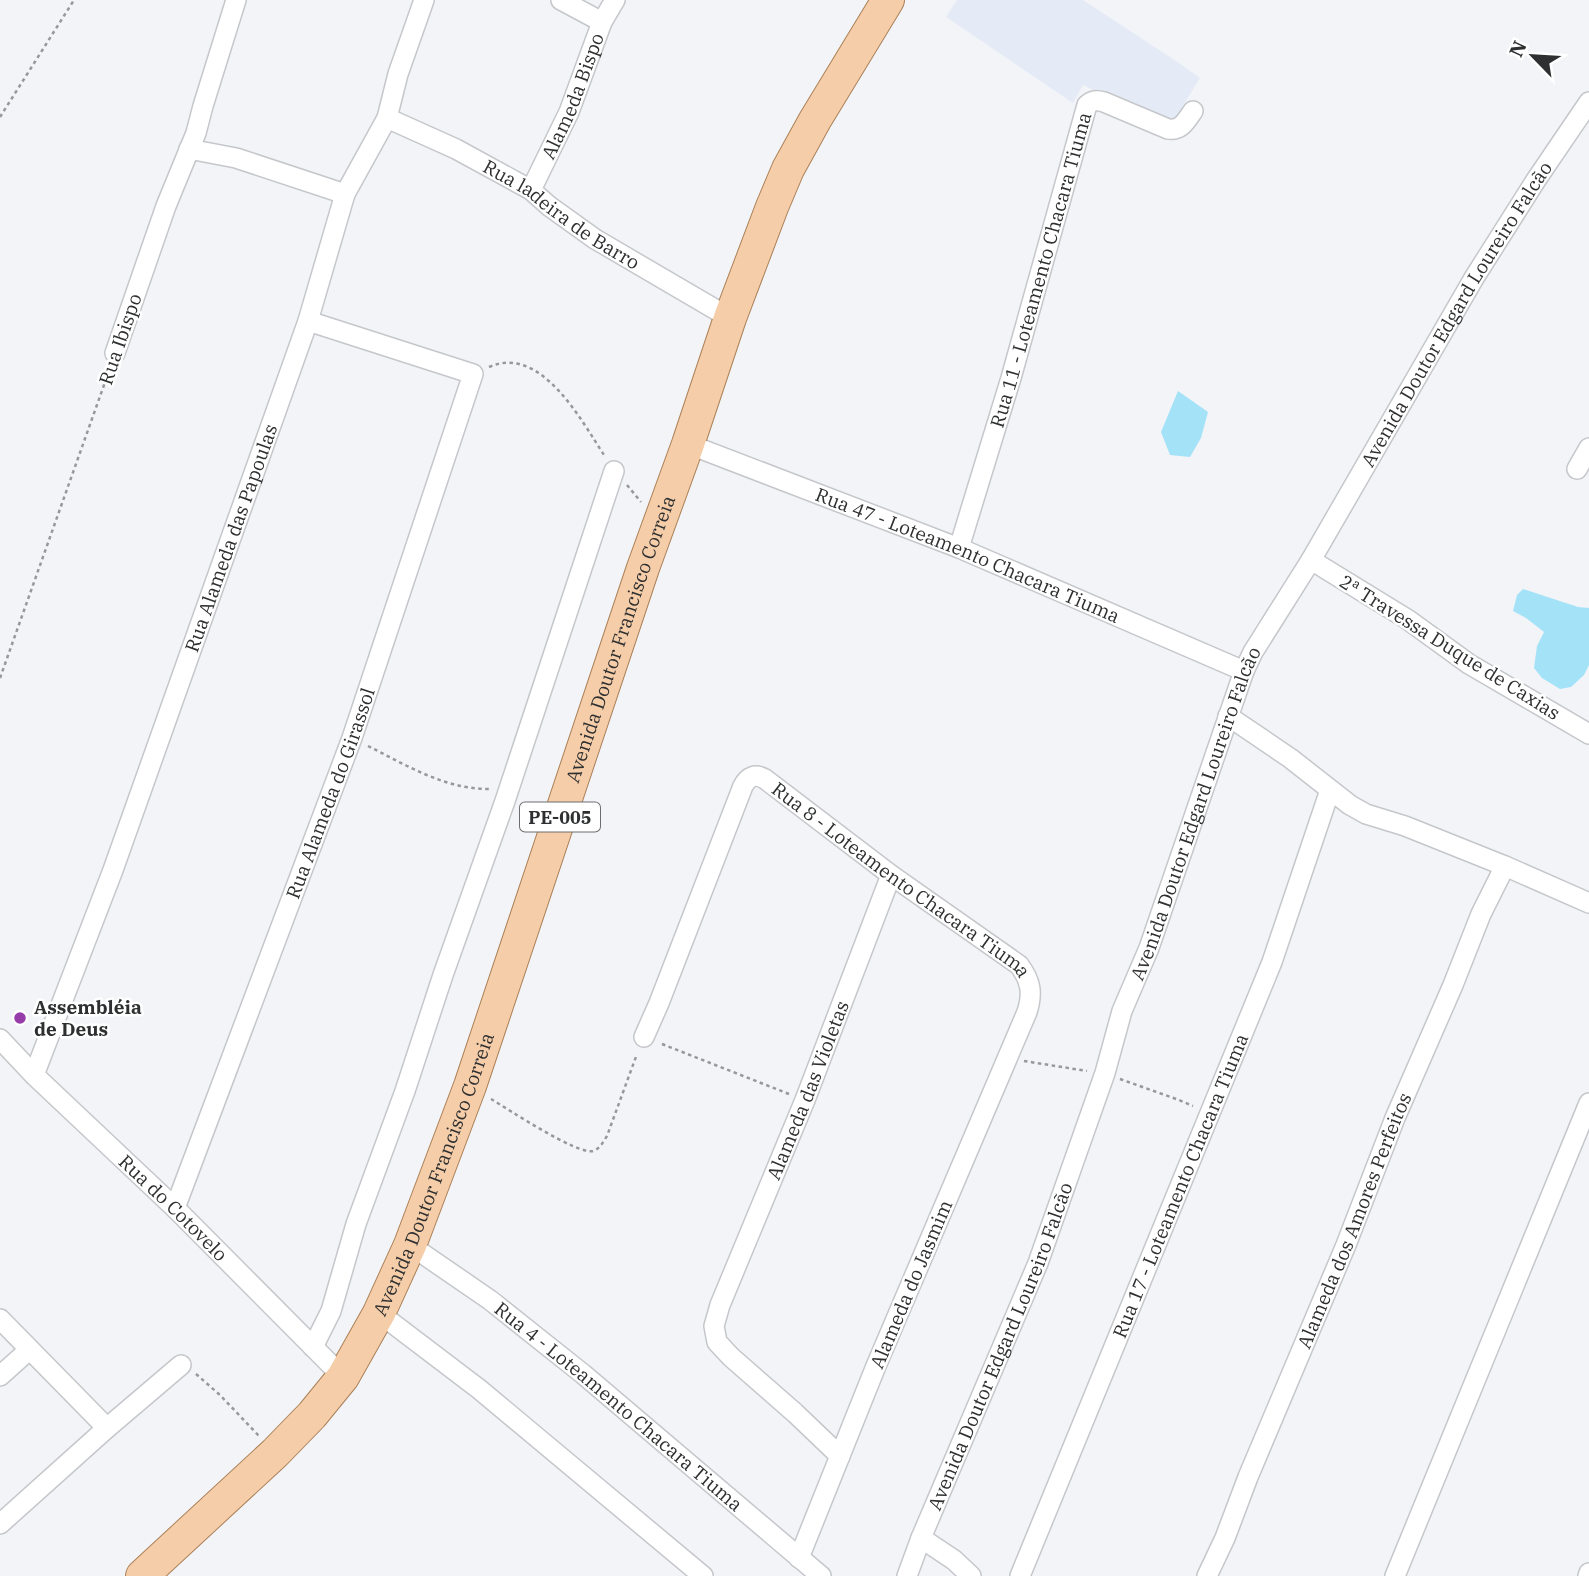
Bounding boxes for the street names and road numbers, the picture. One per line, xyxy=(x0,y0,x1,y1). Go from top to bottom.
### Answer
street label: Alameda Bispo xyxy=(536,30,609,163)
street label: Rua 11 - Loteamento Chacara Tiuma xyxy=(985,109,1096,430)
street label: Rua ladeira de Barro xyxy=(479,154,644,274)
street label: Avenida Doutor Edgard Loureiro Falcão xyxy=(1356,157,1557,471)
street label: Rua Ibispo xyxy=(93,290,147,388)
street label: Rua Alameda das Papoulas xyxy=(179,421,282,655)
street label: Rua 47 - Loteamento Chacara Tiuma xyxy=(812,482,1124,628)
street label: Avenida Doutor Francisco Correia xyxy=(560,492,680,786)
street label: 2ª Travessa Duque de Caxias xyxy=(1335,569,1565,725)
street label: Avenida Doutor Edgard Loureiro Falcão xyxy=(1125,643,1266,984)
street label: Rua Alameda do Girassol xyxy=(281,684,380,902)
street label: Rua 8 - Loteamento Chacara Tiuma xyxy=(767,777,1036,982)
road number: PE-005 xyxy=(520,802,600,832)
street label: Alameda das Violetas xyxy=(761,997,854,1183)
street label: Avenida Doutor Francisco Correia xyxy=(367,1029,499,1319)
street label: Rua 17 - Loteamento Chacara Tiuma xyxy=(1107,1030,1253,1341)
street label: Alameda dos Amores Perfeitos xyxy=(1292,1089,1417,1352)
street label: Rua do Cotovelo xyxy=(114,1149,233,1266)
street label: Avenida Doutor Edgard Loureiro Falcão xyxy=(922,1179,1077,1514)
street label: Alameda do Jasmim xyxy=(865,1196,957,1372)
street label: Rua 4 - Loteamento Chacara Tiuma xyxy=(490,1296,748,1516)

